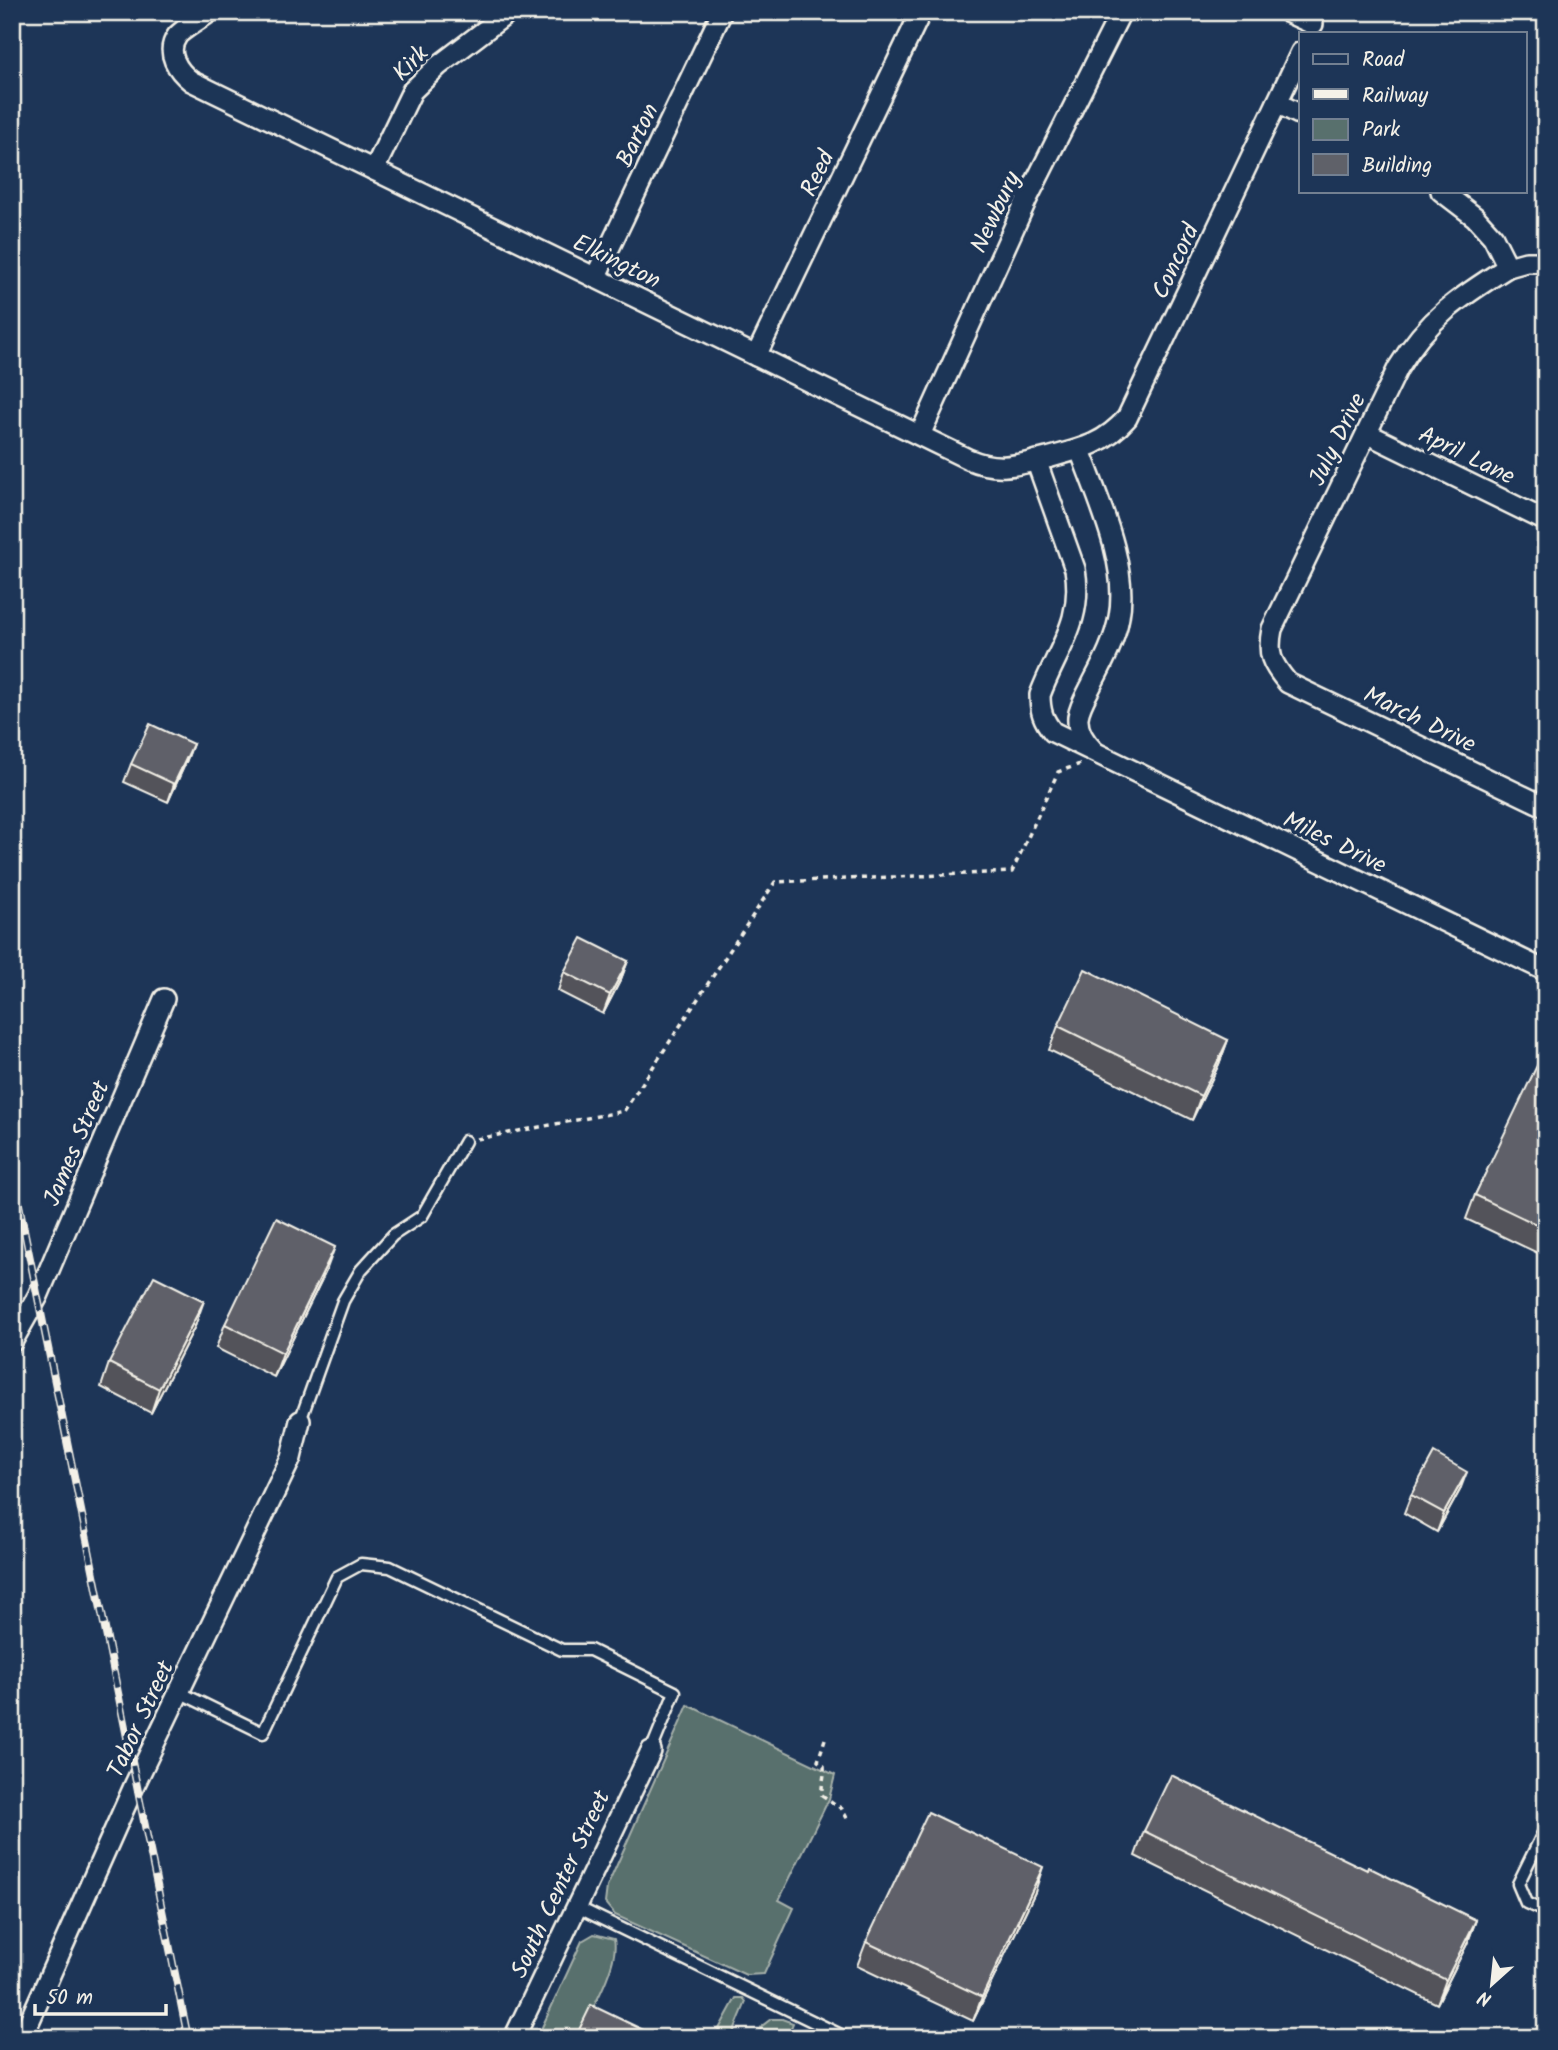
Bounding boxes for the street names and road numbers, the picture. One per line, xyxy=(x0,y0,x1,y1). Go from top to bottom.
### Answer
street label: Kirk xyxy=(383,36,439,92)
street label: Barton xyxy=(606,97,671,175)
street label: Reed xyxy=(790,143,847,204)
street label: Newbury xyxy=(960,165,1033,260)
street label: Concord xyxy=(1142,216,1211,306)
street label: Elkington xyxy=(566,224,667,300)
street label: July Drive xyxy=(1299,386,1378,493)
street label: April Lane xyxy=(1411,416,1521,497)
street label: March Drive xyxy=(1356,676,1483,765)
street label: Miles Drive xyxy=(1276,801,1393,885)
street label: James Street xyxy=(33,1074,122,1212)
street label: Tabor Street xyxy=(97,1654,186,1785)
street label: South Center Street xyxy=(501,1784,622,1985)

